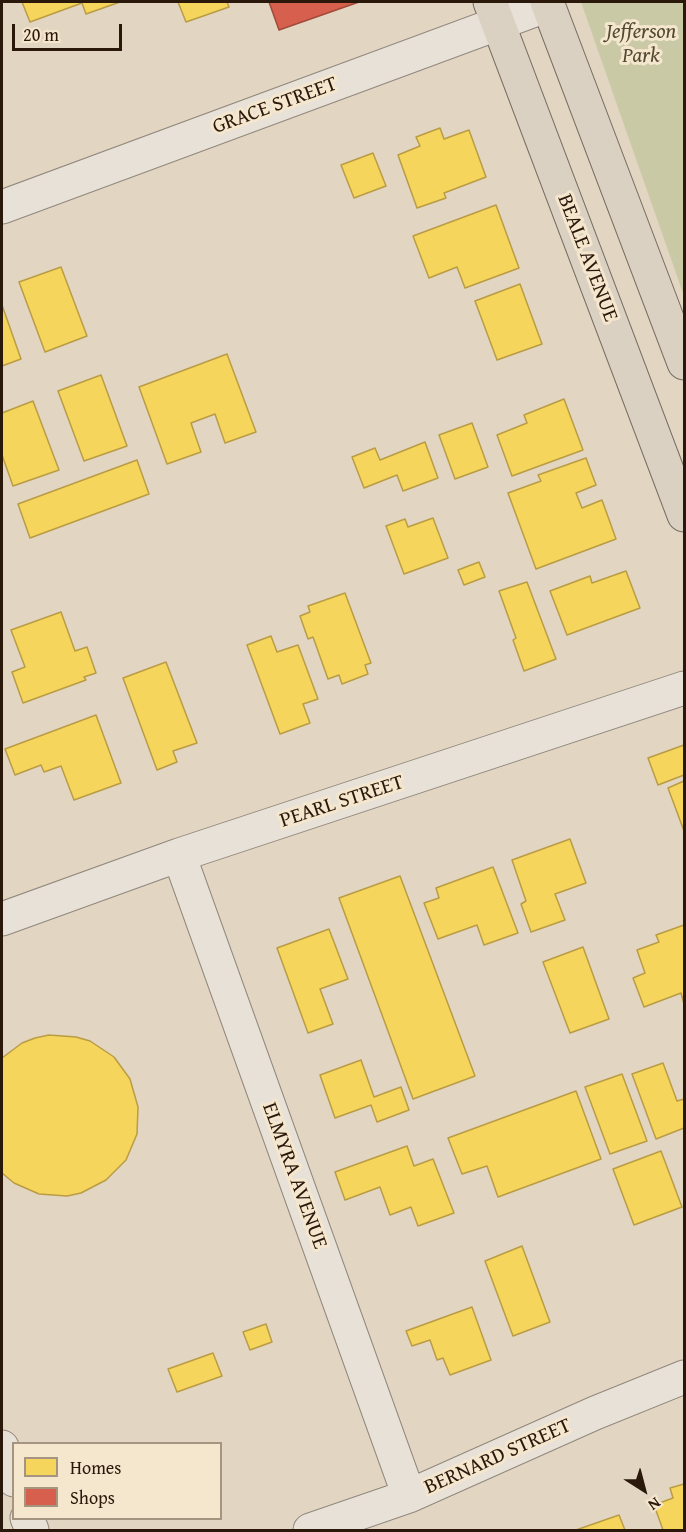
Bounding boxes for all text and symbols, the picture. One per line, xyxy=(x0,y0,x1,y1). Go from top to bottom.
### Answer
scale bar xyxy=(15,12,124,50)
park label: Jefferson Park xyxy=(606,20,676,70)
text: 20 m xyxy=(23,21,59,48)
street label: GRACE STREET xyxy=(209,72,341,140)
street label: BEALE AVENUE xyxy=(551,191,623,325)
street label: PEARL STREET xyxy=(277,770,407,834)
street label: ELMYRA AVENUE xyxy=(256,1099,332,1253)
street label: BERNARD STREET xyxy=(421,1413,575,1501)
legend xyxy=(12,1442,222,1520)
text: Homes xyxy=(70,1454,121,1481)
north arrow xyxy=(614,1460,674,1520)
text: Shops xyxy=(70,1484,115,1511)
text: N xyxy=(643,1492,666,1517)

